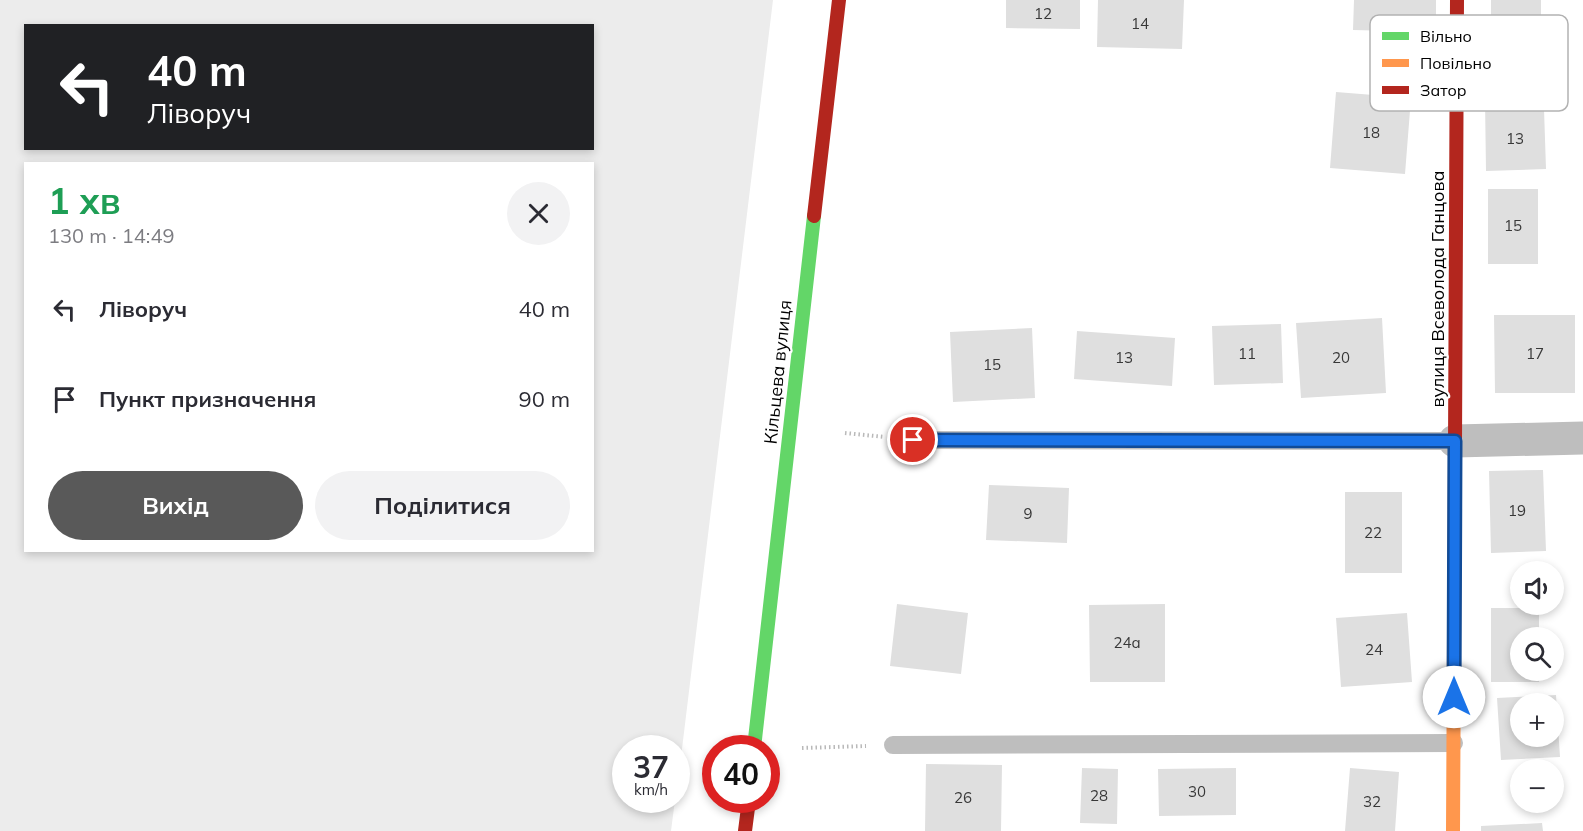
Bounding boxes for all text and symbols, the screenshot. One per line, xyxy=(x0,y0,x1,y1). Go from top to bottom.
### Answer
house number: 12 xyxy=(1034,4,1052,23)
house number: 14 xyxy=(1131,14,1149,33)
legend xyxy=(1370,15,1568,111)
text: Вільно xyxy=(1420,26,1472,46)
text: 40 m xyxy=(147,44,247,97)
icon: left xyxy=(48,48,126,126)
text: Повільно xyxy=(1420,53,1491,73)
text: Затор xyxy=(1420,80,1467,100)
text: Ліворуч xyxy=(147,96,251,130)
house number: 18 xyxy=(1362,123,1380,142)
house number: 13 xyxy=(1506,129,1524,148)
street label: вулиця Всеволода Ганцова xyxy=(1426,170,1449,408)
text: 1 хв xyxy=(48,178,121,223)
button: close xyxy=(507,182,570,245)
house number: 15 xyxy=(1504,216,1522,235)
text: 130 m · 14:49 xyxy=(48,223,174,248)
icon: left xyxy=(48,293,81,326)
text: Ліворуч xyxy=(99,295,187,323)
text: 40 m xyxy=(519,295,570,323)
street label: Кільцева вулиця xyxy=(758,299,797,445)
house number: 11 xyxy=(1238,344,1256,363)
house number: 17 xyxy=(1526,344,1544,363)
house number: 13 xyxy=(1115,348,1133,367)
house number: 20 xyxy=(1332,348,1350,367)
house number: 15 xyxy=(983,355,1001,374)
icon: arrive xyxy=(48,383,81,416)
text: Пункт призначення xyxy=(99,385,316,413)
text: 90 m xyxy=(519,385,570,413)
pin xyxy=(887,414,938,465)
icon: arrive xyxy=(896,423,929,456)
button: Вихід xyxy=(48,471,303,540)
button: Поділитися xyxy=(315,471,570,540)
house number: 19 xyxy=(1508,501,1526,520)
house number: 9 xyxy=(1023,504,1033,523)
house number: 22 xyxy=(1364,523,1382,542)
map controls xyxy=(1510,561,1564,813)
button: sound xyxy=(1510,561,1564,615)
button: search xyxy=(1510,627,1564,681)
house number: 24а xyxy=(1113,633,1141,652)
house number: 24 xyxy=(1365,640,1383,659)
position arrow xyxy=(1422,665,1486,729)
button: + xyxy=(1510,693,1564,747)
speed limit sign: 40 xyxy=(702,735,780,813)
text: 37 xyxy=(633,748,669,786)
button: − xyxy=(1510,759,1564,813)
text: km/h xyxy=(634,780,668,799)
house number: 30 xyxy=(1188,782,1206,801)
house number: 28 xyxy=(1090,786,1108,805)
house number: 26 xyxy=(954,788,972,807)
house number: 32 xyxy=(1363,792,1381,811)

